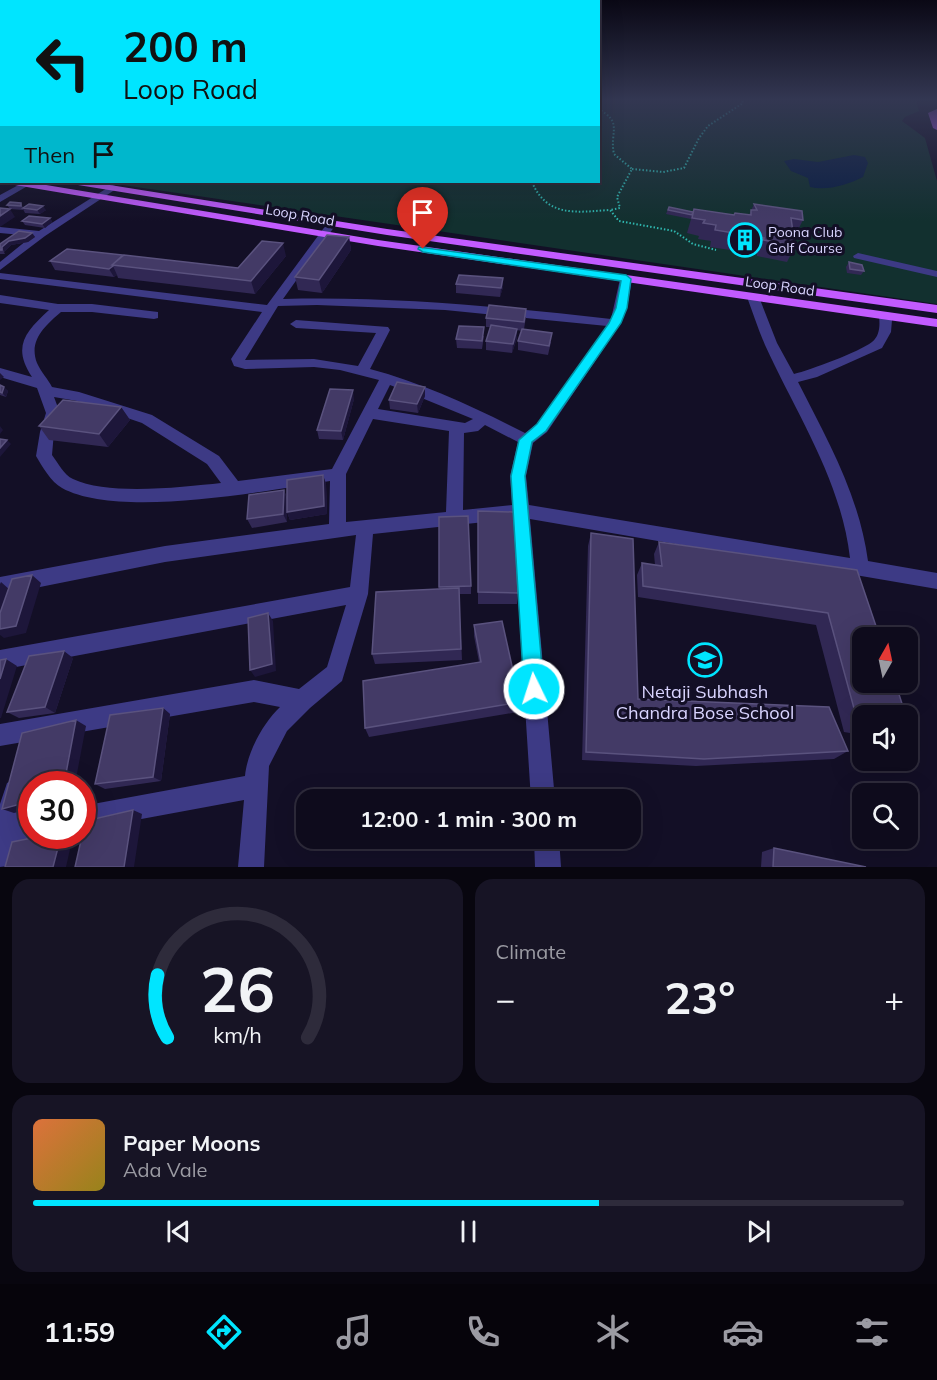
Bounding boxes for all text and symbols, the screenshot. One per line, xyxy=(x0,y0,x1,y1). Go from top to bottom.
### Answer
text: 200 m xyxy=(123,20,248,73)
icon: left xyxy=(24,24,102,102)
text: Loop Road xyxy=(123,72,258,106)
icon: arrive xyxy=(87,138,120,171)
text: Then xyxy=(24,141,75,169)
pin xyxy=(397,187,448,249)
icon: arrive xyxy=(406,196,439,229)
street label: Loop Road xyxy=(264,200,336,230)
building icon: Poona Club Golf Course xyxy=(727,222,763,258)
place label: Poona Club Golf Course xyxy=(768,223,843,257)
street label: Loop Road xyxy=(744,272,816,300)
north arrow xyxy=(852,627,918,693)
map controls xyxy=(852,627,918,849)
school or university icon: Netaji Subhash Chandra Bose School xyxy=(687,642,723,678)
position arrow xyxy=(502,657,566,721)
place label: Netaji Subhash Chandra Bose School xyxy=(616,680,794,724)
button: sound xyxy=(852,705,918,771)
speed limit sign: 30 xyxy=(18,771,96,849)
button: search xyxy=(852,783,918,849)
text: 12:00 · 1 min · 300 m xyxy=(360,805,577,833)
text: Climate xyxy=(496,939,566,964)
text: 26 xyxy=(200,949,275,1028)
text: 23° xyxy=(664,969,735,1025)
text: − xyxy=(496,978,515,1019)
text: + xyxy=(884,978,904,1019)
text: km/h xyxy=(213,1021,261,1048)
text: Paper Moons xyxy=(123,1129,261,1157)
text: Ada Vale xyxy=(123,1157,207,1182)
icon: previous xyxy=(162,1215,195,1248)
icon: pause xyxy=(452,1215,485,1248)
icon: next xyxy=(742,1215,775,1248)
icon: directions xyxy=(203,1311,245,1353)
icon: music xyxy=(333,1311,375,1353)
icon: phone xyxy=(462,1311,504,1353)
icon: climate xyxy=(592,1311,634,1353)
icon: car xyxy=(722,1311,764,1353)
icon: filters xyxy=(851,1311,893,1353)
text: 11:59 xyxy=(44,1315,115,1349)

